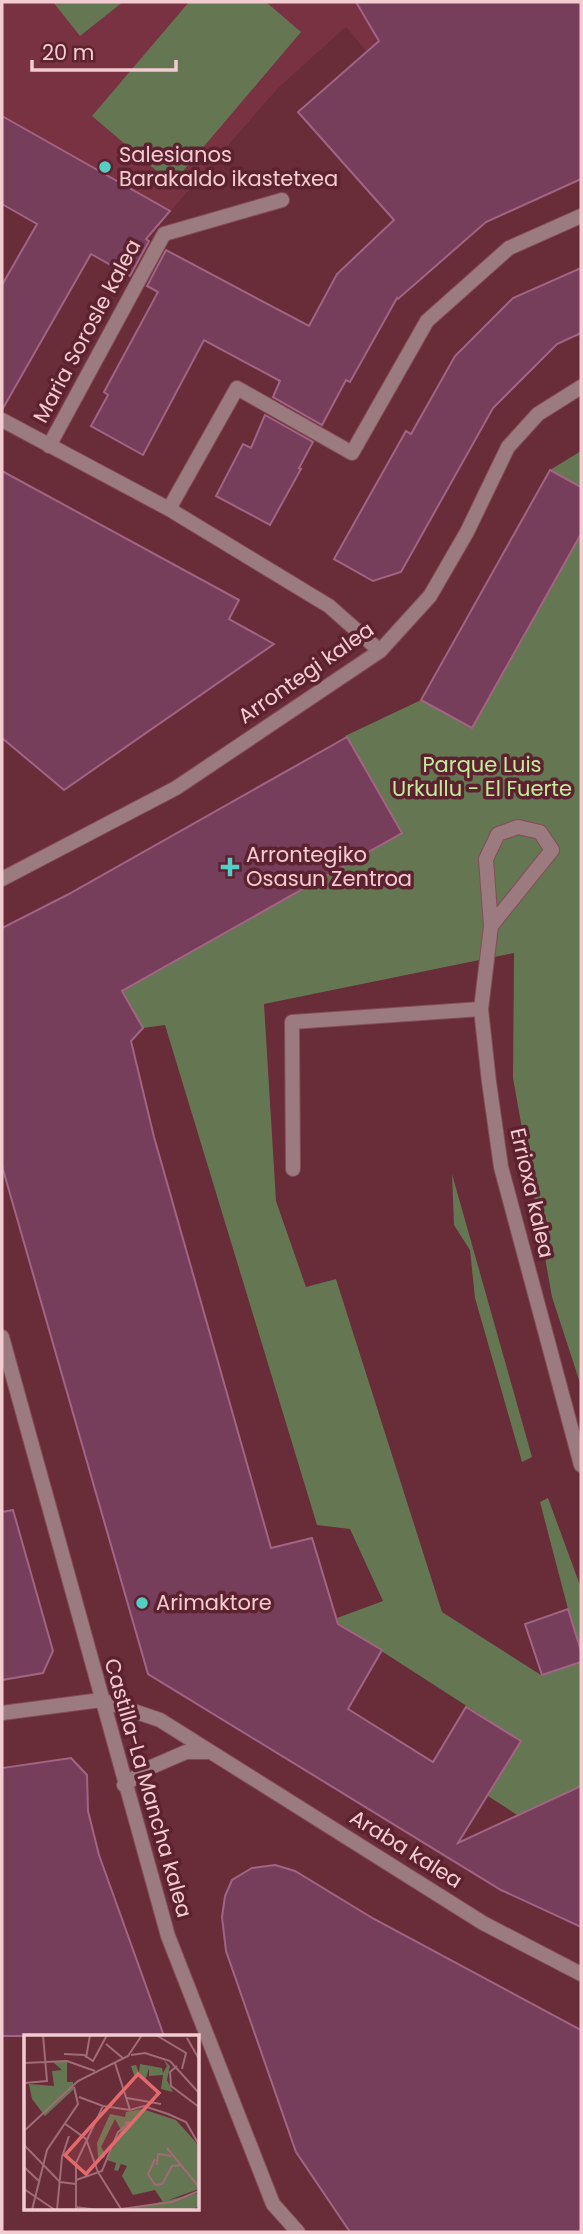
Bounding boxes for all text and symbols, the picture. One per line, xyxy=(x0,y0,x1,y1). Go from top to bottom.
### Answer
scale bar xyxy=(32,28,175,72)
text: 20 m xyxy=(42,38,95,67)
place label: Salesianos Barakaldo ikastetxea xyxy=(119,140,338,193)
marker: Salesianos Barakaldo ikastetxea xyxy=(97,159,113,175)
street label: Maria Sorosle kalea xyxy=(26,234,147,428)
street label: Arrontegi kalea xyxy=(232,615,379,730)
park label: Parque Luis Urkullu - El Fuerte xyxy=(392,750,572,803)
place label: Arrontegiko Osasun Zentroa xyxy=(246,840,412,893)
marker: Arrontegiko Osasun Zentroa xyxy=(220,857,240,877)
street label: Errioxa kalea xyxy=(503,1125,561,1261)
place label: Arimaktore xyxy=(156,1588,272,1617)
marker: Arimaktore xyxy=(134,1595,150,1611)
street label: Castilla-La Mancha kalea xyxy=(98,1655,199,1921)
street label: Araba kalea xyxy=(344,1802,468,1895)
inset map xyxy=(24,2035,200,2210)

